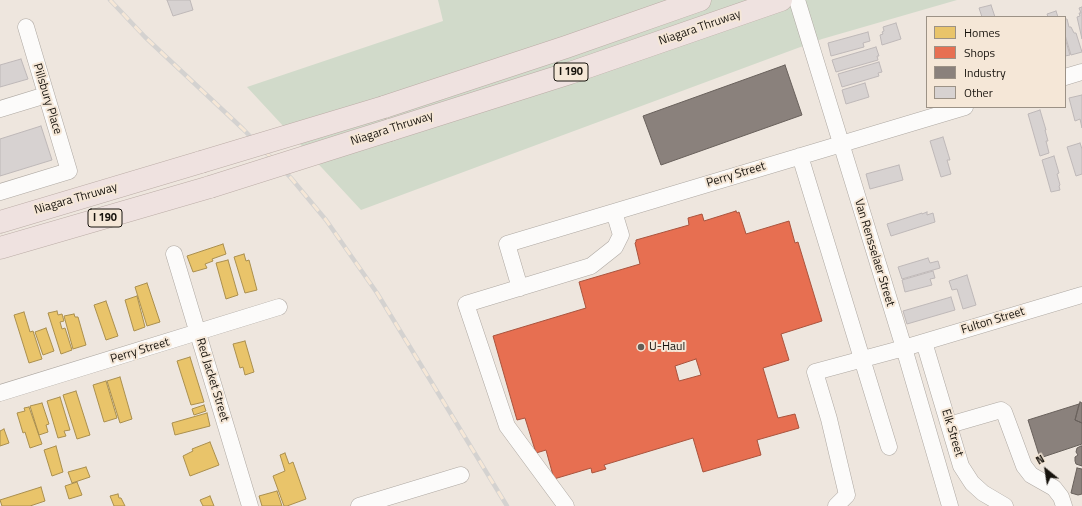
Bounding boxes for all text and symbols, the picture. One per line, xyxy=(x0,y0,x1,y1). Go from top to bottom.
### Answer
street label: Niagara Thruway xyxy=(657,7,743,49)
legend xyxy=(926,16,1066,108)
text: Homes xyxy=(964,23,1000,42)
text: Shops xyxy=(964,43,995,62)
street label: Pillsbury Place xyxy=(29,62,65,136)
road number: I 190 xyxy=(554,63,588,81)
text: Industry xyxy=(964,63,1006,82)
text: Other xyxy=(964,83,993,102)
street label: Niagara Thruway xyxy=(349,109,435,149)
street label: Perry Street xyxy=(705,159,767,191)
street label: Niagara Thruway xyxy=(33,180,119,218)
street label: Van Rensselaer Street xyxy=(851,198,897,308)
road number: I 190 xyxy=(88,209,122,227)
street label: Fulton Street xyxy=(959,304,1027,338)
street label: Perry Street xyxy=(109,335,171,367)
street label: Red Jacket Street xyxy=(192,337,232,423)
place label: U-Haul xyxy=(649,340,685,354)
marker: U-Haul xyxy=(636,342,646,352)
street label: Elk Street xyxy=(938,408,966,458)
north arrow xyxy=(1026,450,1066,490)
text: N xyxy=(1033,451,1047,468)

